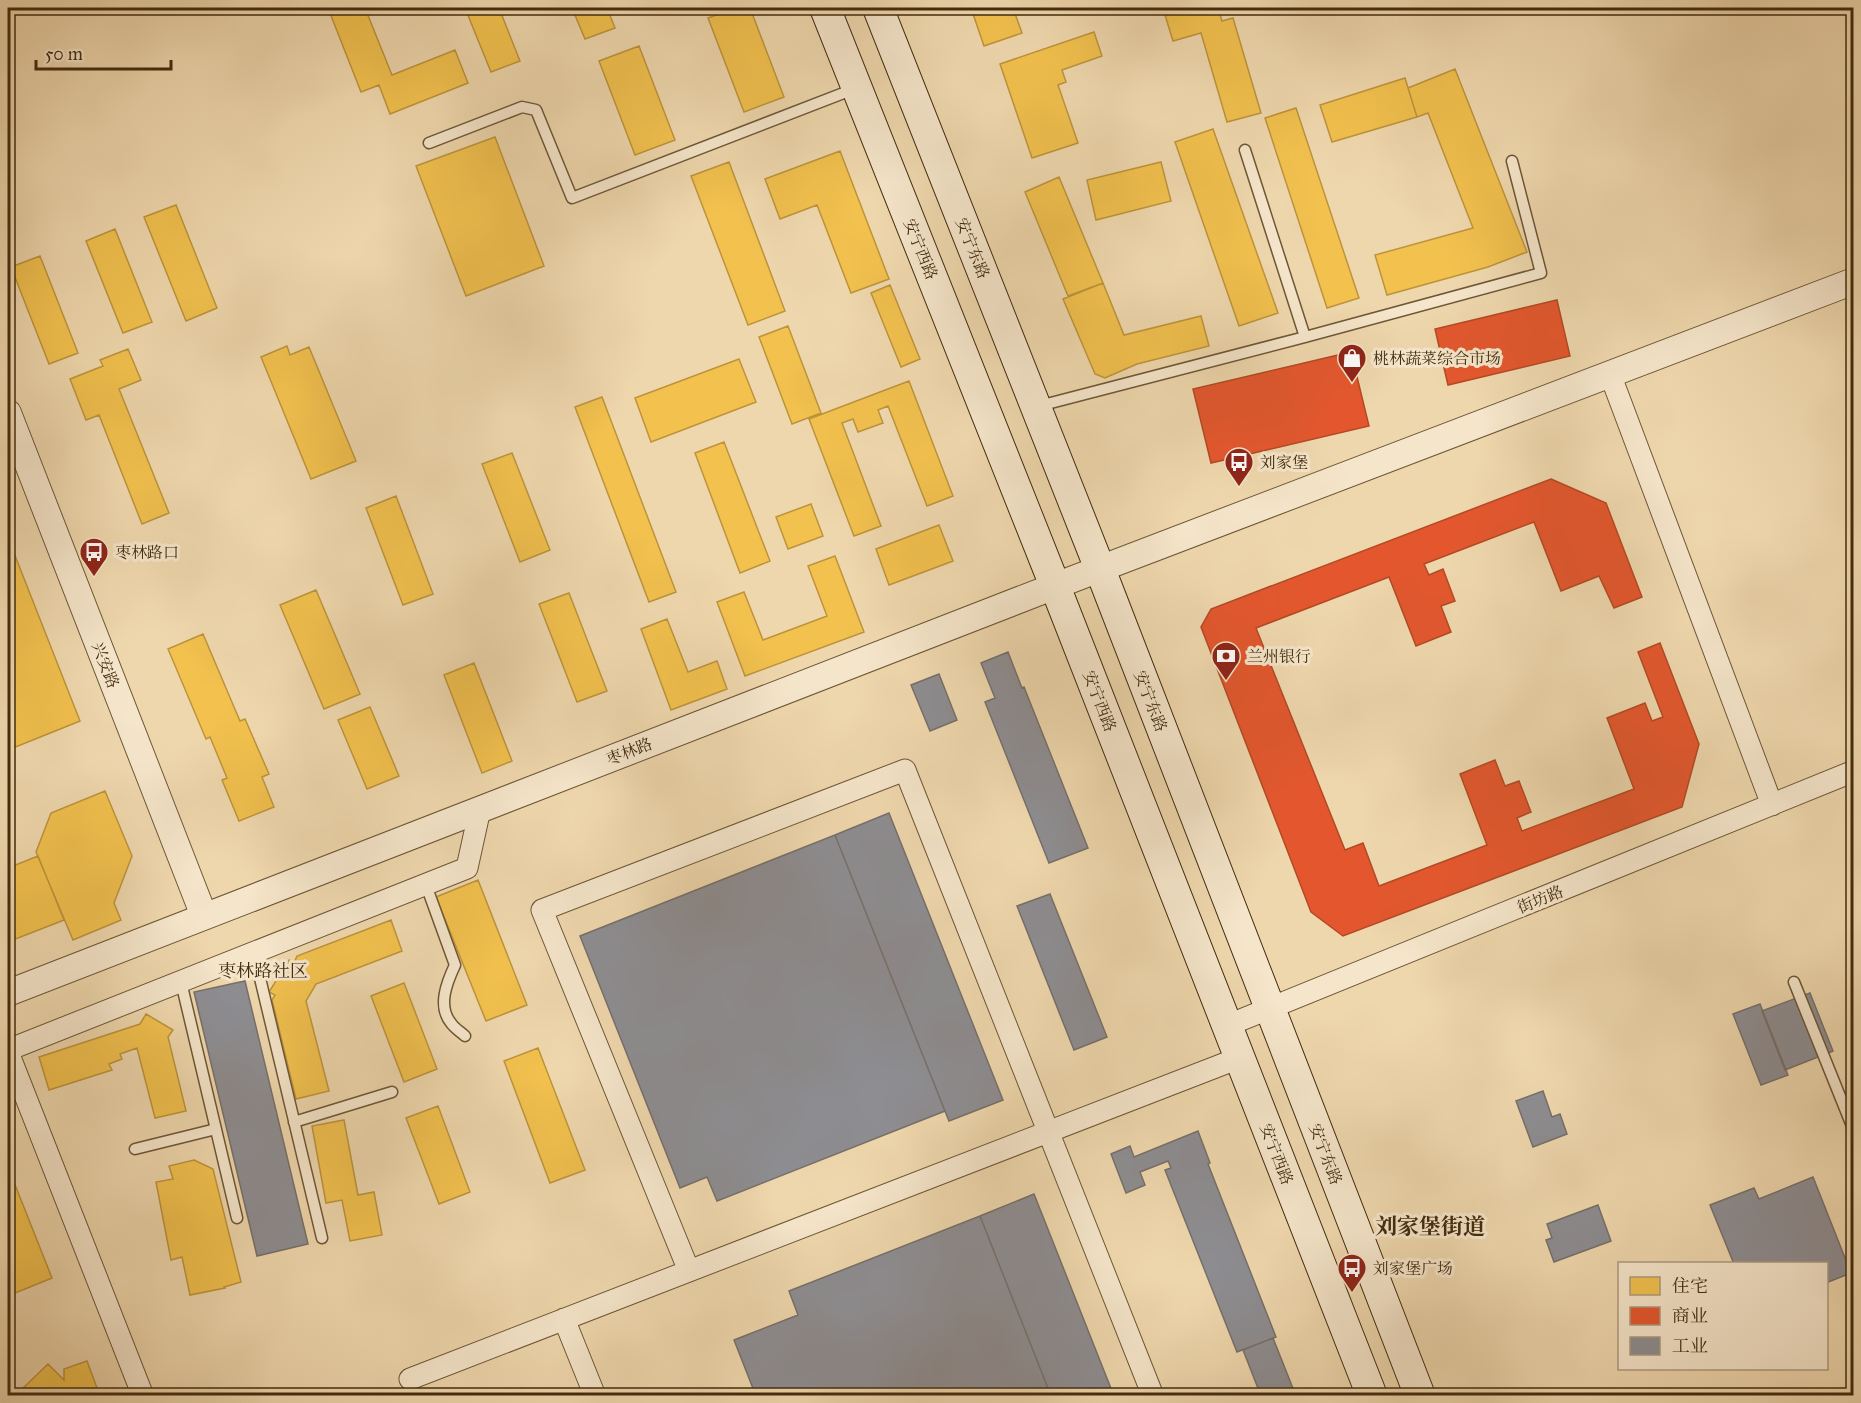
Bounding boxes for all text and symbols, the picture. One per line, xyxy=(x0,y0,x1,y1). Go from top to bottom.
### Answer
scale bar xyxy=(36,33,171,71)
text: 50 m xyxy=(45,43,83,65)
street label: 安宁东路 xyxy=(952,215,993,281)
street label: 安宁西路 xyxy=(900,216,941,282)
shop icon: 桃林蔬菜综合市场 xyxy=(1336,342,1368,384)
place label: 桃林蔬菜综合市场 xyxy=(1373,349,1501,368)
bus stop icon: 刘家堡 xyxy=(1223,446,1255,488)
place label: 刘家堡 xyxy=(1260,453,1308,472)
bus stop icon: 枣林路口 xyxy=(78,536,110,578)
place label: 枣林路口 xyxy=(115,543,179,562)
street label: 兴安路 xyxy=(88,639,123,691)
bank icon: 兰州银行 xyxy=(1210,640,1242,682)
place label: 兰州银行 xyxy=(1247,647,1311,666)
street label: 安宁西路 xyxy=(1079,668,1120,734)
street label: 安宁东路 xyxy=(1130,668,1171,734)
street label: 枣林路 xyxy=(603,734,655,769)
street label: 街坊路 xyxy=(1514,882,1566,917)
district label: 枣林路社区 xyxy=(218,960,308,982)
street label: 安宁西路 xyxy=(1256,1121,1297,1187)
street label: 安宁东路 xyxy=(1305,1121,1346,1187)
district label: 刘家堡街道 xyxy=(1375,1213,1485,1240)
bus stop icon: 刘家堡广场 xyxy=(1336,1252,1368,1294)
place label: 刘家堡广场 xyxy=(1373,1259,1453,1278)
legend xyxy=(1618,1262,1828,1370)
text: 住宅 xyxy=(1672,1275,1708,1297)
text: 商业 xyxy=(1672,1305,1708,1327)
text: 工业 xyxy=(1672,1335,1708,1357)

